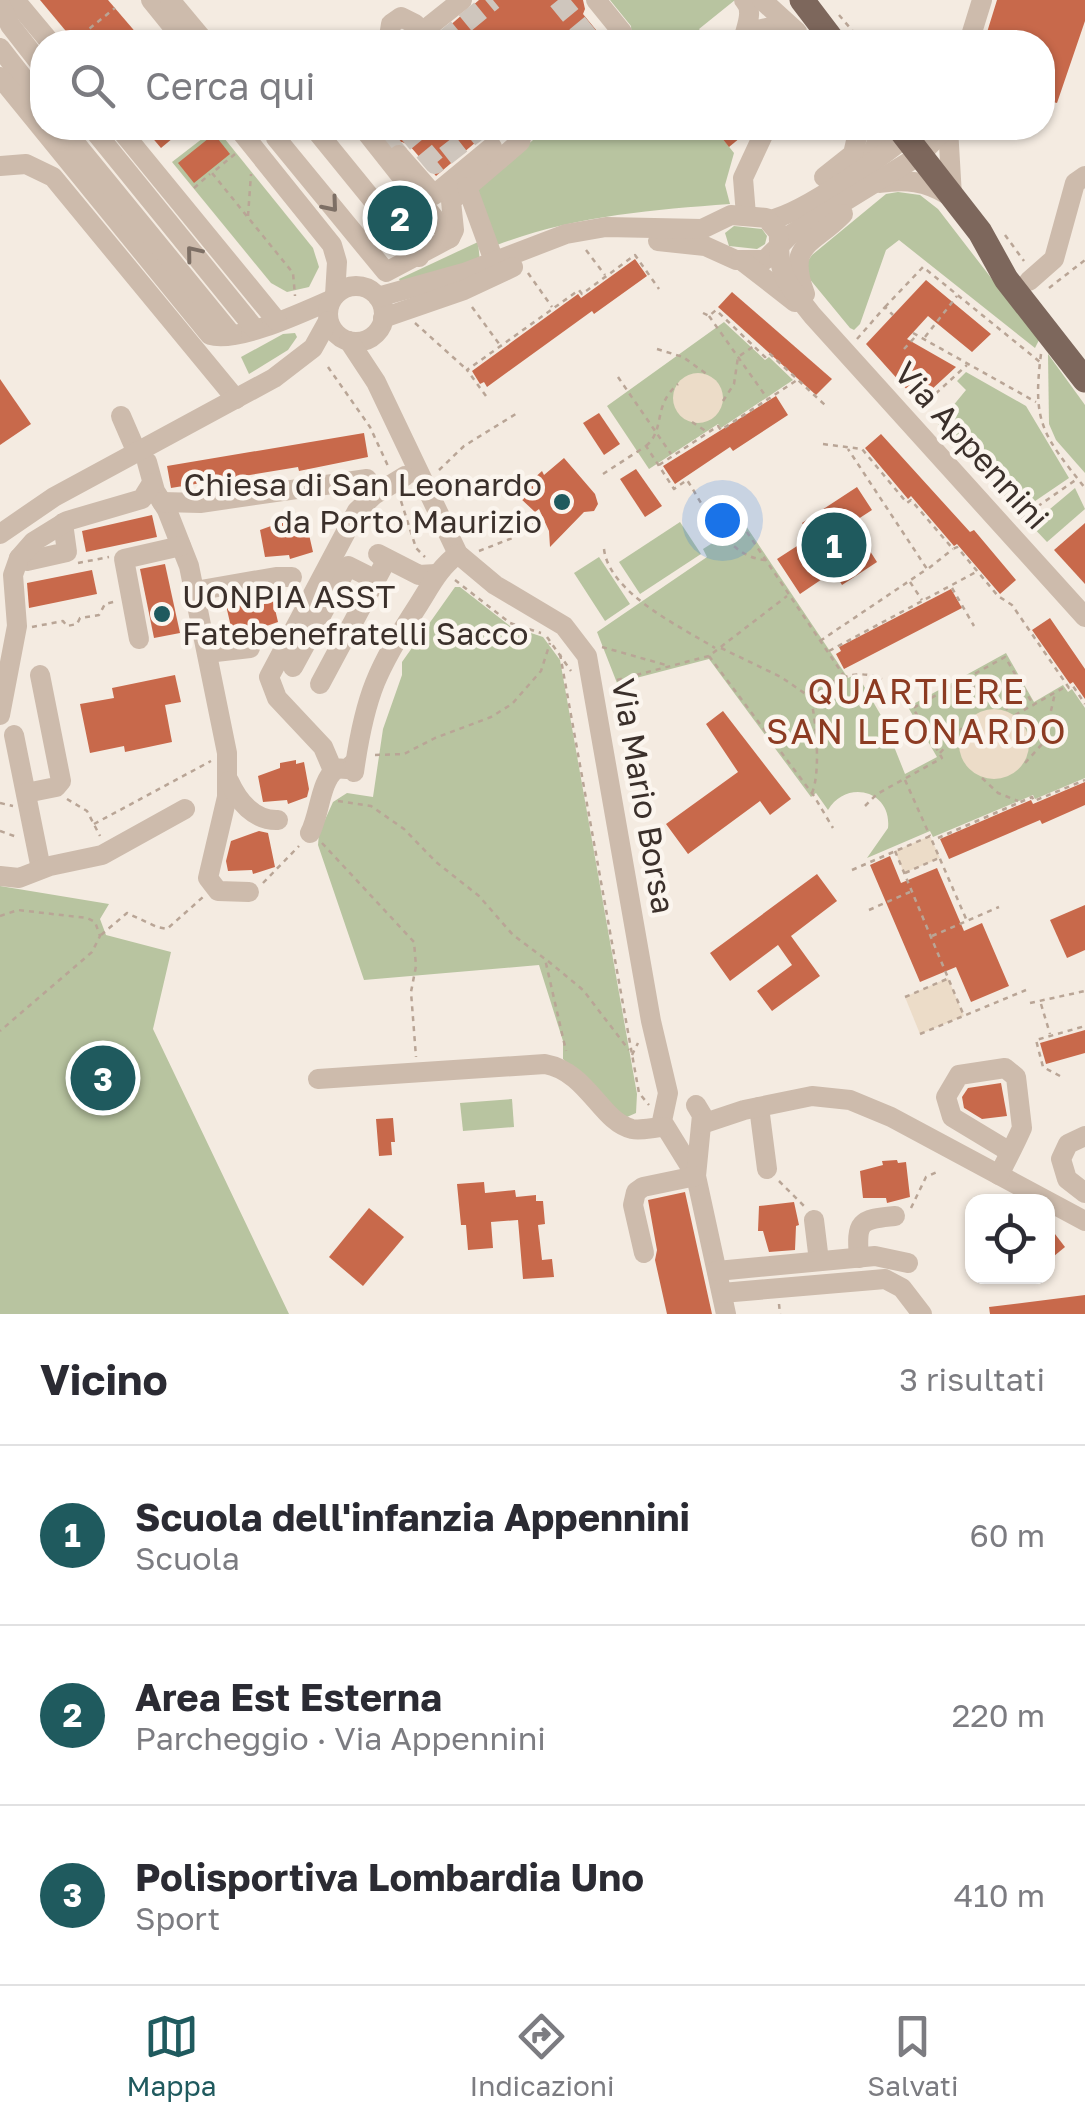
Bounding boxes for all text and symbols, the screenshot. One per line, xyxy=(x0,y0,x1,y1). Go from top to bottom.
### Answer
search box xyxy=(30,30,1055,140)
icon: search xyxy=(65,58,120,113)
text: Cerca qui xyxy=(145,63,316,108)
pin: 2 xyxy=(368,180,432,256)
one-way arrow xyxy=(319,193,337,211)
one-way arrow xyxy=(187,246,205,264)
street label: Via Appennini xyxy=(887,354,1057,536)
place label: Chiesa di San Leonardo da Porto Maurizio xyxy=(183,465,542,540)
marker: Chiesa di San Leonardo da Porto Maurizio xyxy=(551,491,573,513)
your location xyxy=(697,495,748,546)
pin: 1 xyxy=(802,508,866,582)
place label: UONPIA ASST Fatebenefratelli Sacco xyxy=(182,577,528,652)
marker: UONPIA ASST Fatebenefratelli Sacco xyxy=(151,603,173,625)
district label: QUARTIERE SAN LEONARDO xyxy=(766,670,1068,752)
street label: Via Mario Borsa xyxy=(605,675,683,917)
pin: 3 xyxy=(70,1040,136,1116)
map controls xyxy=(965,1194,1055,1284)
button: locate xyxy=(965,1194,1055,1284)
text: Vicino xyxy=(40,1354,168,1404)
text: 3 risultati xyxy=(899,1360,1045,1398)
text: Scuola dell'infanzia Appennini xyxy=(135,1494,690,1539)
text: 1 xyxy=(64,1516,81,1554)
text: 60 m xyxy=(969,1516,1045,1554)
text: Scuola xyxy=(135,1539,240,1577)
text: Area Est Esterna xyxy=(135,1674,442,1719)
text: 2 xyxy=(63,1696,82,1734)
text: 220 m xyxy=(952,1696,1045,1734)
text: Parcheggio · Via Appennini xyxy=(135,1719,546,1757)
text: Polisportiva Lombardia Uno xyxy=(135,1854,644,1899)
text: 3 xyxy=(63,1876,82,1914)
text: 410 m xyxy=(954,1876,1045,1914)
text: Sport xyxy=(135,1899,220,1937)
tab: Mappa xyxy=(126,2009,217,2102)
tab: Indicazioni xyxy=(469,2009,615,2102)
tab: Salvati xyxy=(867,2009,959,2102)

